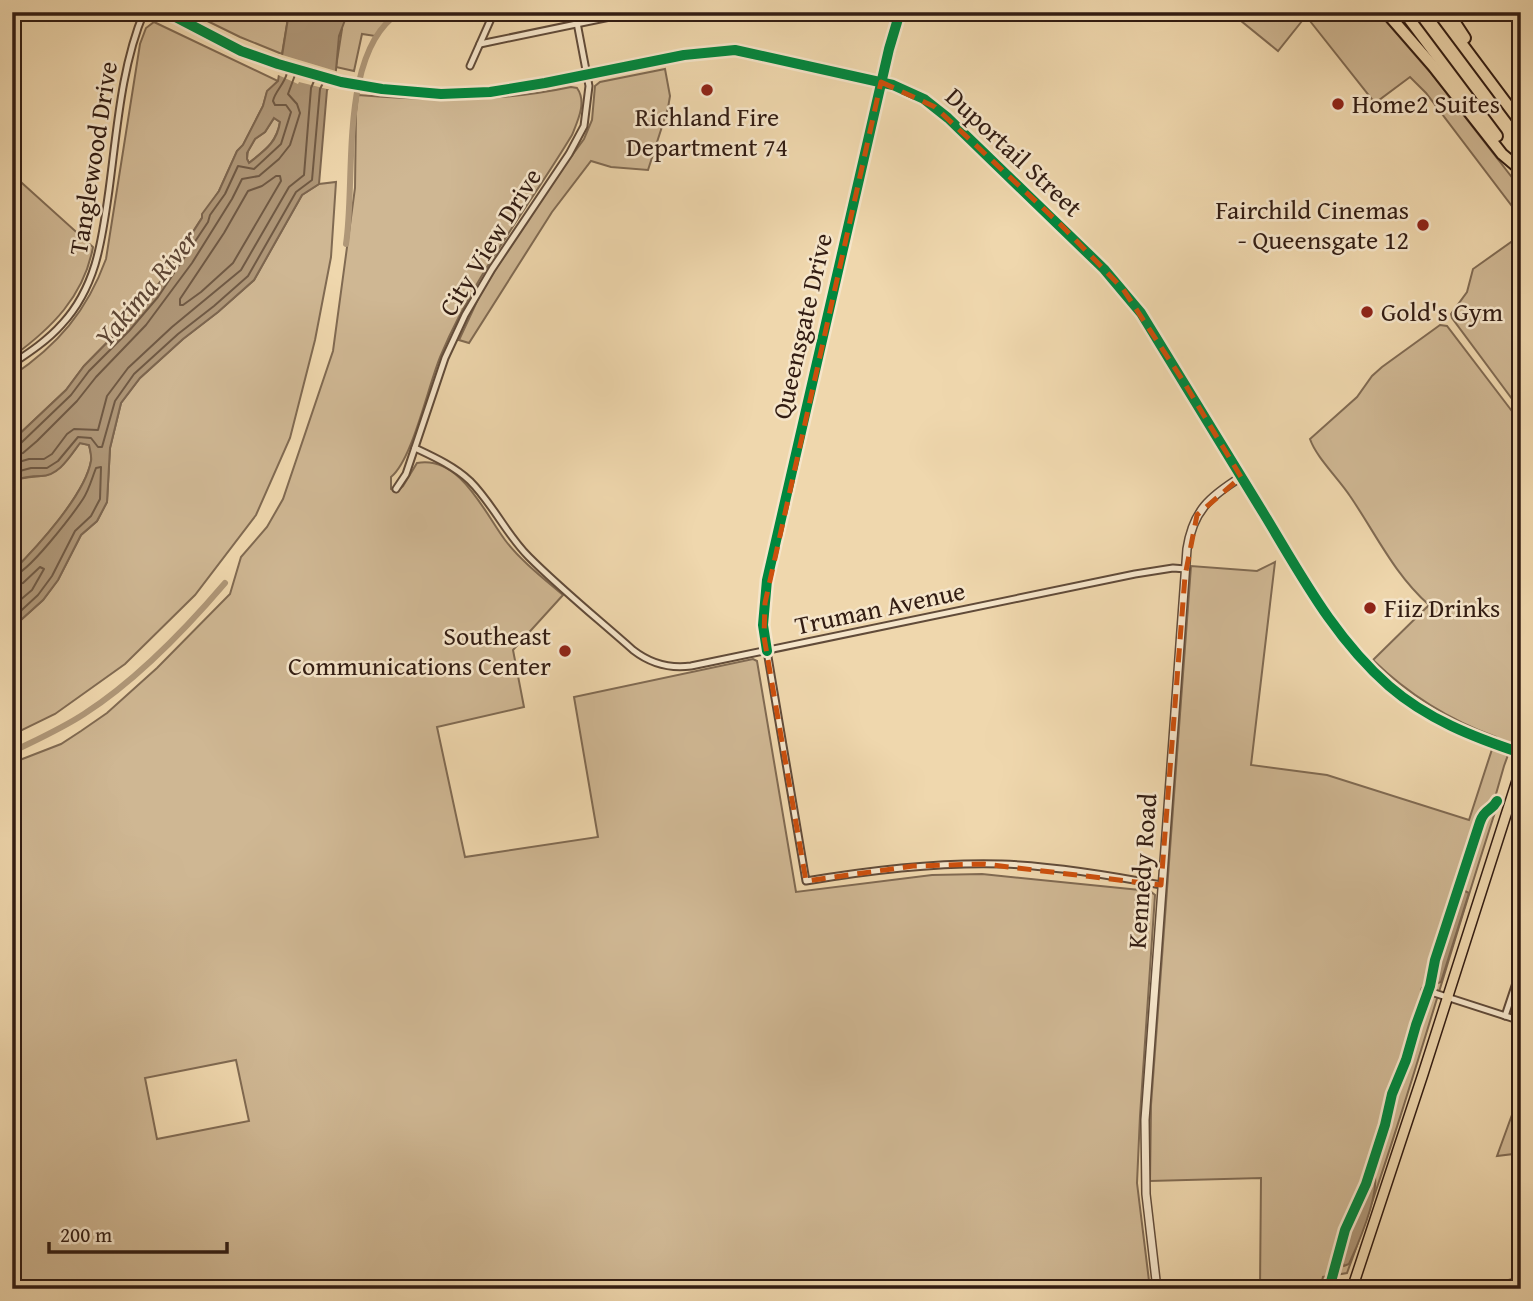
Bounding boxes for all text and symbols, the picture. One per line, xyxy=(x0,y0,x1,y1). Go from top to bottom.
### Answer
street label: Tanglewood Drive xyxy=(58,58,127,257)
street label: Duportail Street xyxy=(937,78,1092,226)
marker: Richland Fire Department 74 xyxy=(699,82,715,98)
place label: Home2 Suites xyxy=(1352,84,1500,123)
marker: Home2 Suites xyxy=(1330,96,1346,112)
place label: Richland Fire Department 74 xyxy=(626,97,788,166)
street label: City View Drive xyxy=(428,160,551,323)
place label: Fairchild Cinemas - Queensgate 12 xyxy=(1215,190,1409,259)
marker: Fairchild Cinemas - Queensgate 12 xyxy=(1415,217,1431,233)
water label: Yakima River xyxy=(84,219,208,355)
street label: Queensgate Drive xyxy=(761,229,842,423)
place label: Gold's Gym xyxy=(1381,292,1503,331)
marker: Gold's Gym xyxy=(1359,304,1375,320)
street label: Truman Avenue xyxy=(791,570,969,645)
place label: Fiiz Drinks xyxy=(1384,588,1500,627)
marker: Fiiz Drinks xyxy=(1362,600,1378,616)
place label: Southeast Communications Center xyxy=(288,616,551,685)
marker: Southeast Communications Center xyxy=(557,643,573,659)
street label: Kennedy Road xyxy=(1117,792,1166,950)
scale bar xyxy=(49,1210,228,1254)
text: 200 m xyxy=(60,1219,112,1250)

